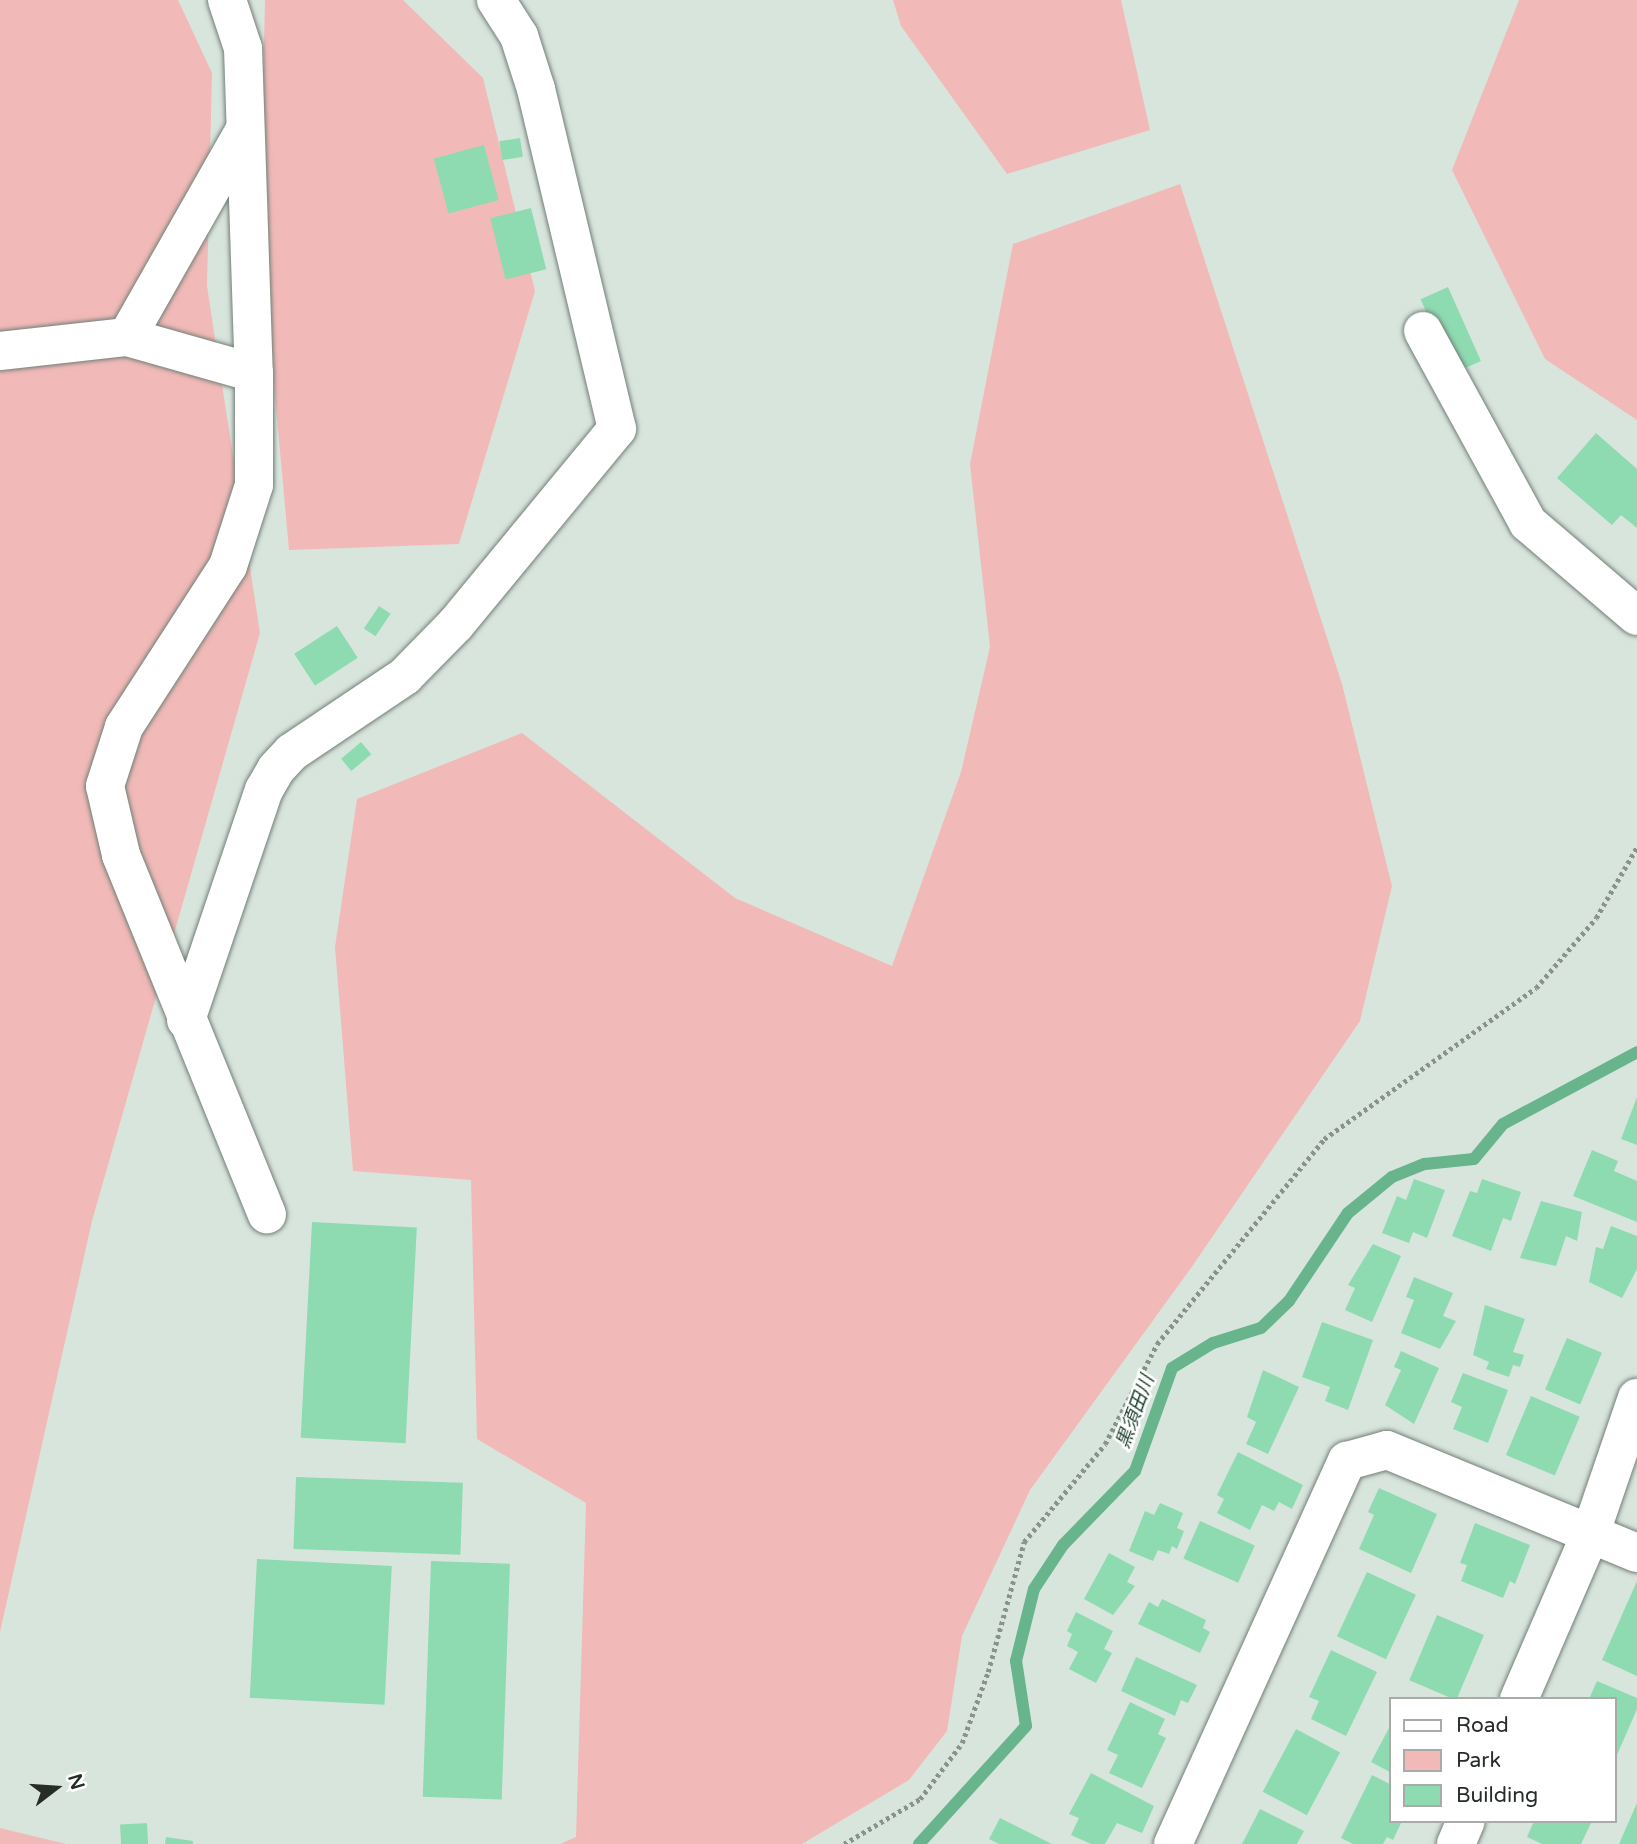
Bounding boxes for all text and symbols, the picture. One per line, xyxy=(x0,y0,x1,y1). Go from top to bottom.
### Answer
water label: 黒須田川 xyxy=(1112,1372,1160,1452)
legend xyxy=(1388,1697,1616,1823)
text: Road xyxy=(1456,1713,1509,1738)
text: Park xyxy=(1456,1748,1501,1773)
north arrow xyxy=(21,1753,91,1823)
text: N xyxy=(63,1771,89,1792)
text: Building xyxy=(1456,1783,1538,1808)

